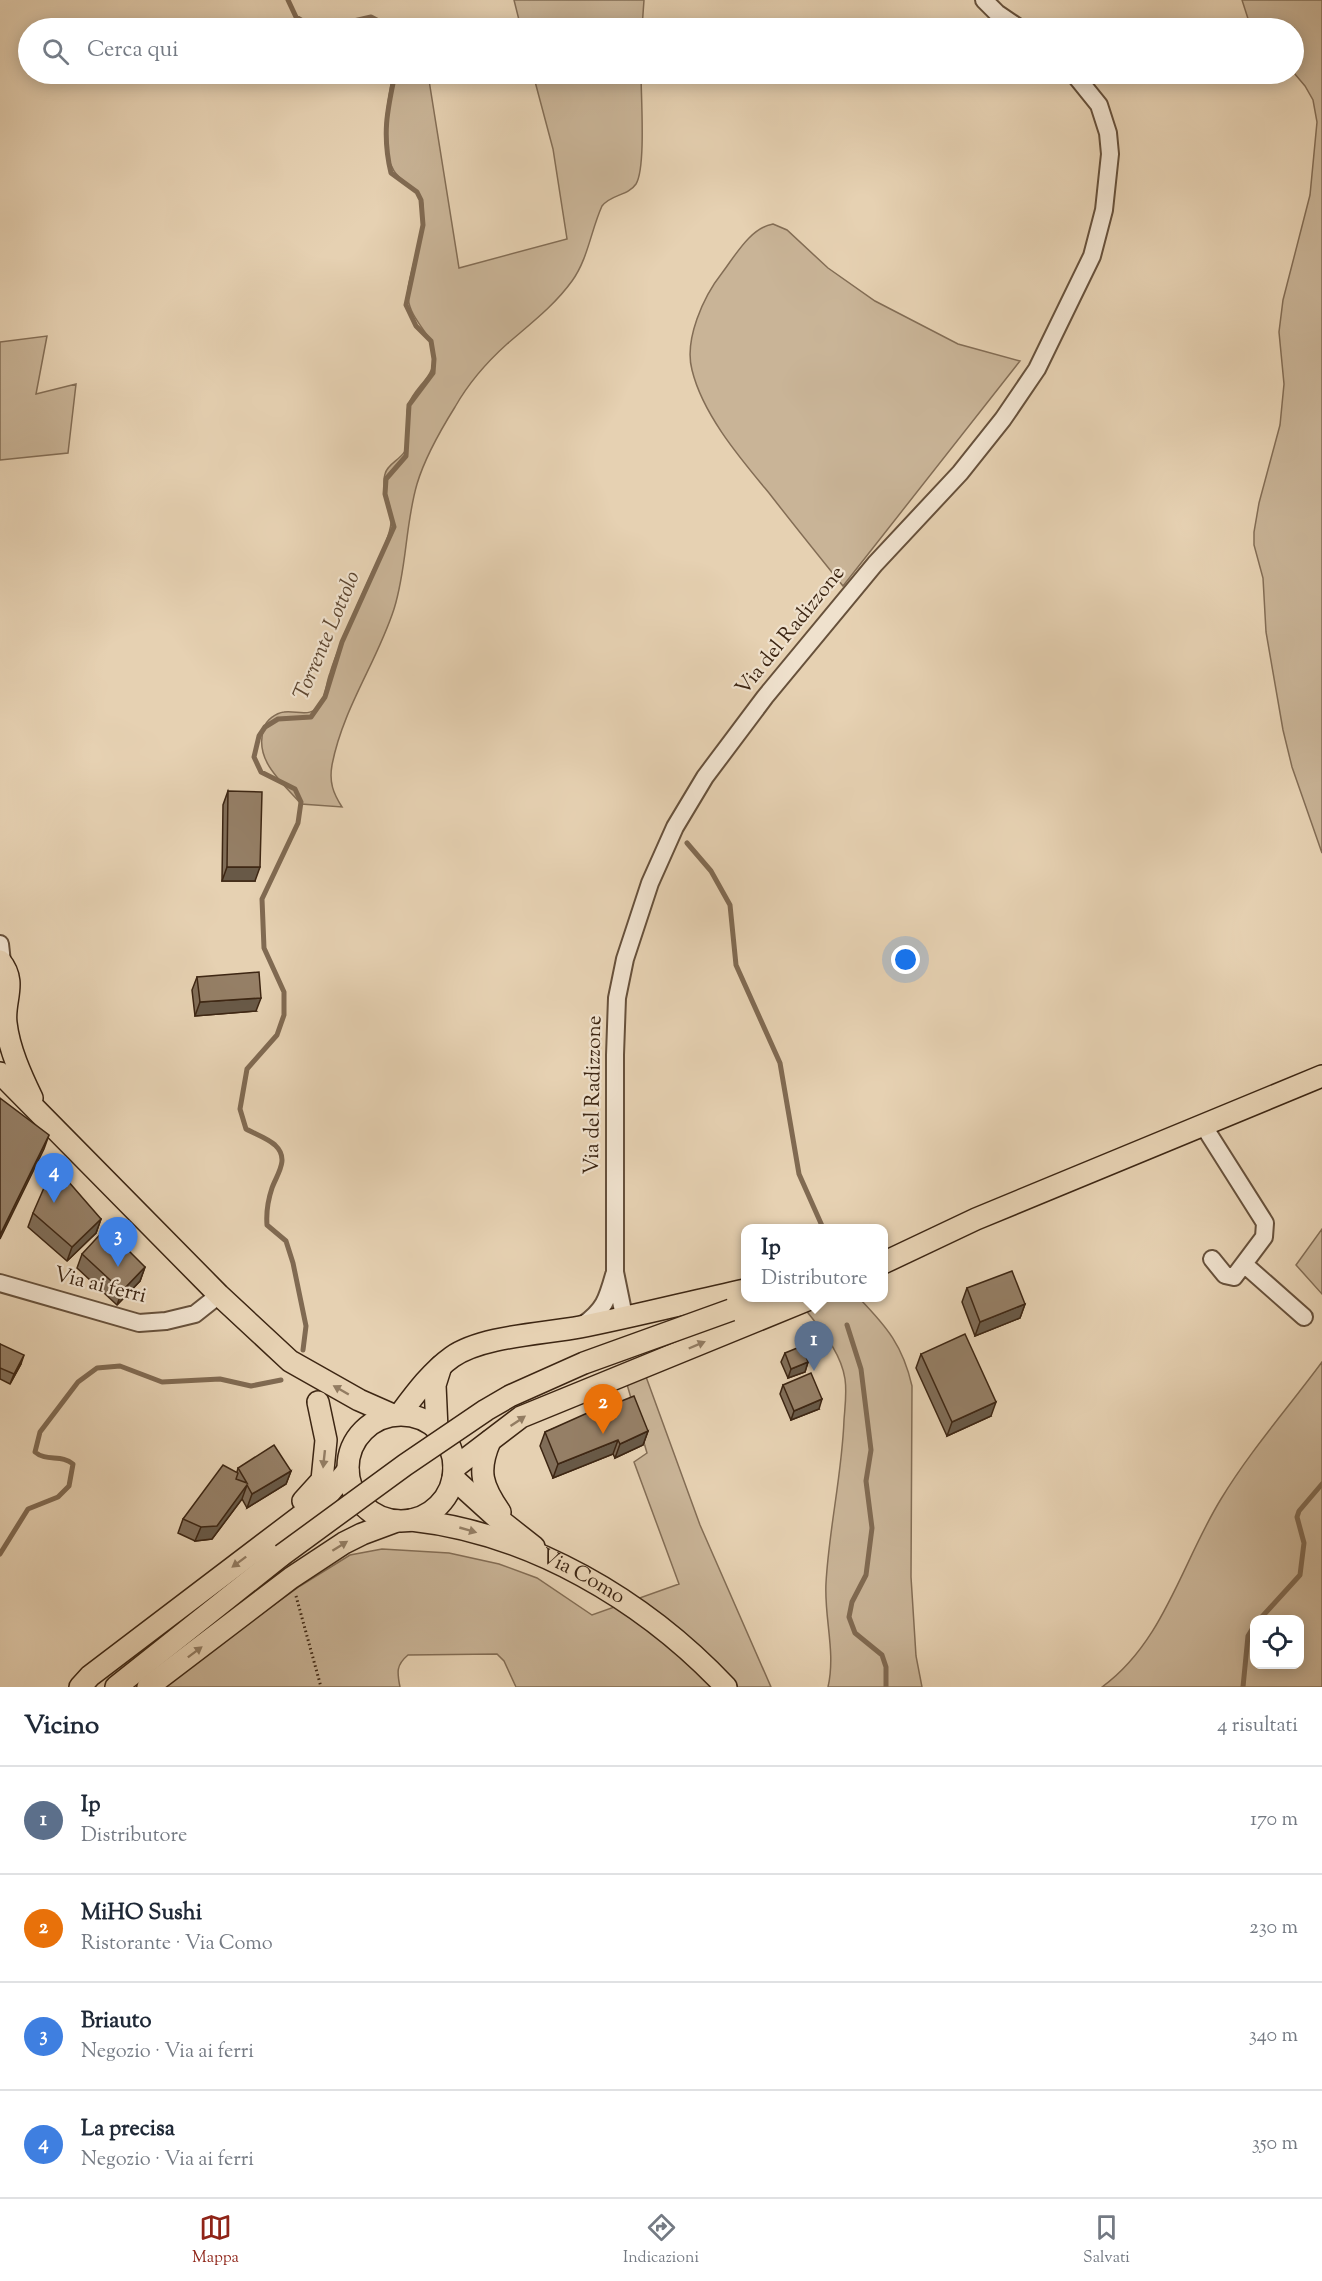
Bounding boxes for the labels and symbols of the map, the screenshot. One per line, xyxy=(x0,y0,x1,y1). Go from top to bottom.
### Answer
street label: Via del Radizzone xyxy=(729,560,853,702)
water label: Torrente Lottolo xyxy=(286,566,370,706)
your location xyxy=(891,945,920,974)
street label: Via del Radizzone xyxy=(578,1015,610,1175)
pin: 4 xyxy=(34,1154,74,1203)
pin: 3 xyxy=(98,1218,138,1267)
street label: Via ai ferri xyxy=(51,1260,149,1312)
pin: 1 xyxy=(794,1322,834,1371)
one-way arrow xyxy=(688,1340,706,1349)
pin: 2 xyxy=(584,1384,622,1434)
one-way arrow xyxy=(332,1385,349,1395)
one-way arrow xyxy=(509,1415,525,1427)
one-way arrow xyxy=(319,1450,329,1469)
one-way arrow xyxy=(459,1526,477,1535)
one-way arrow xyxy=(332,1541,348,1552)
street label: Via Como xyxy=(535,1542,631,1612)
one-way arrow xyxy=(231,1555,247,1568)
one-way arrow xyxy=(187,1646,202,1658)

